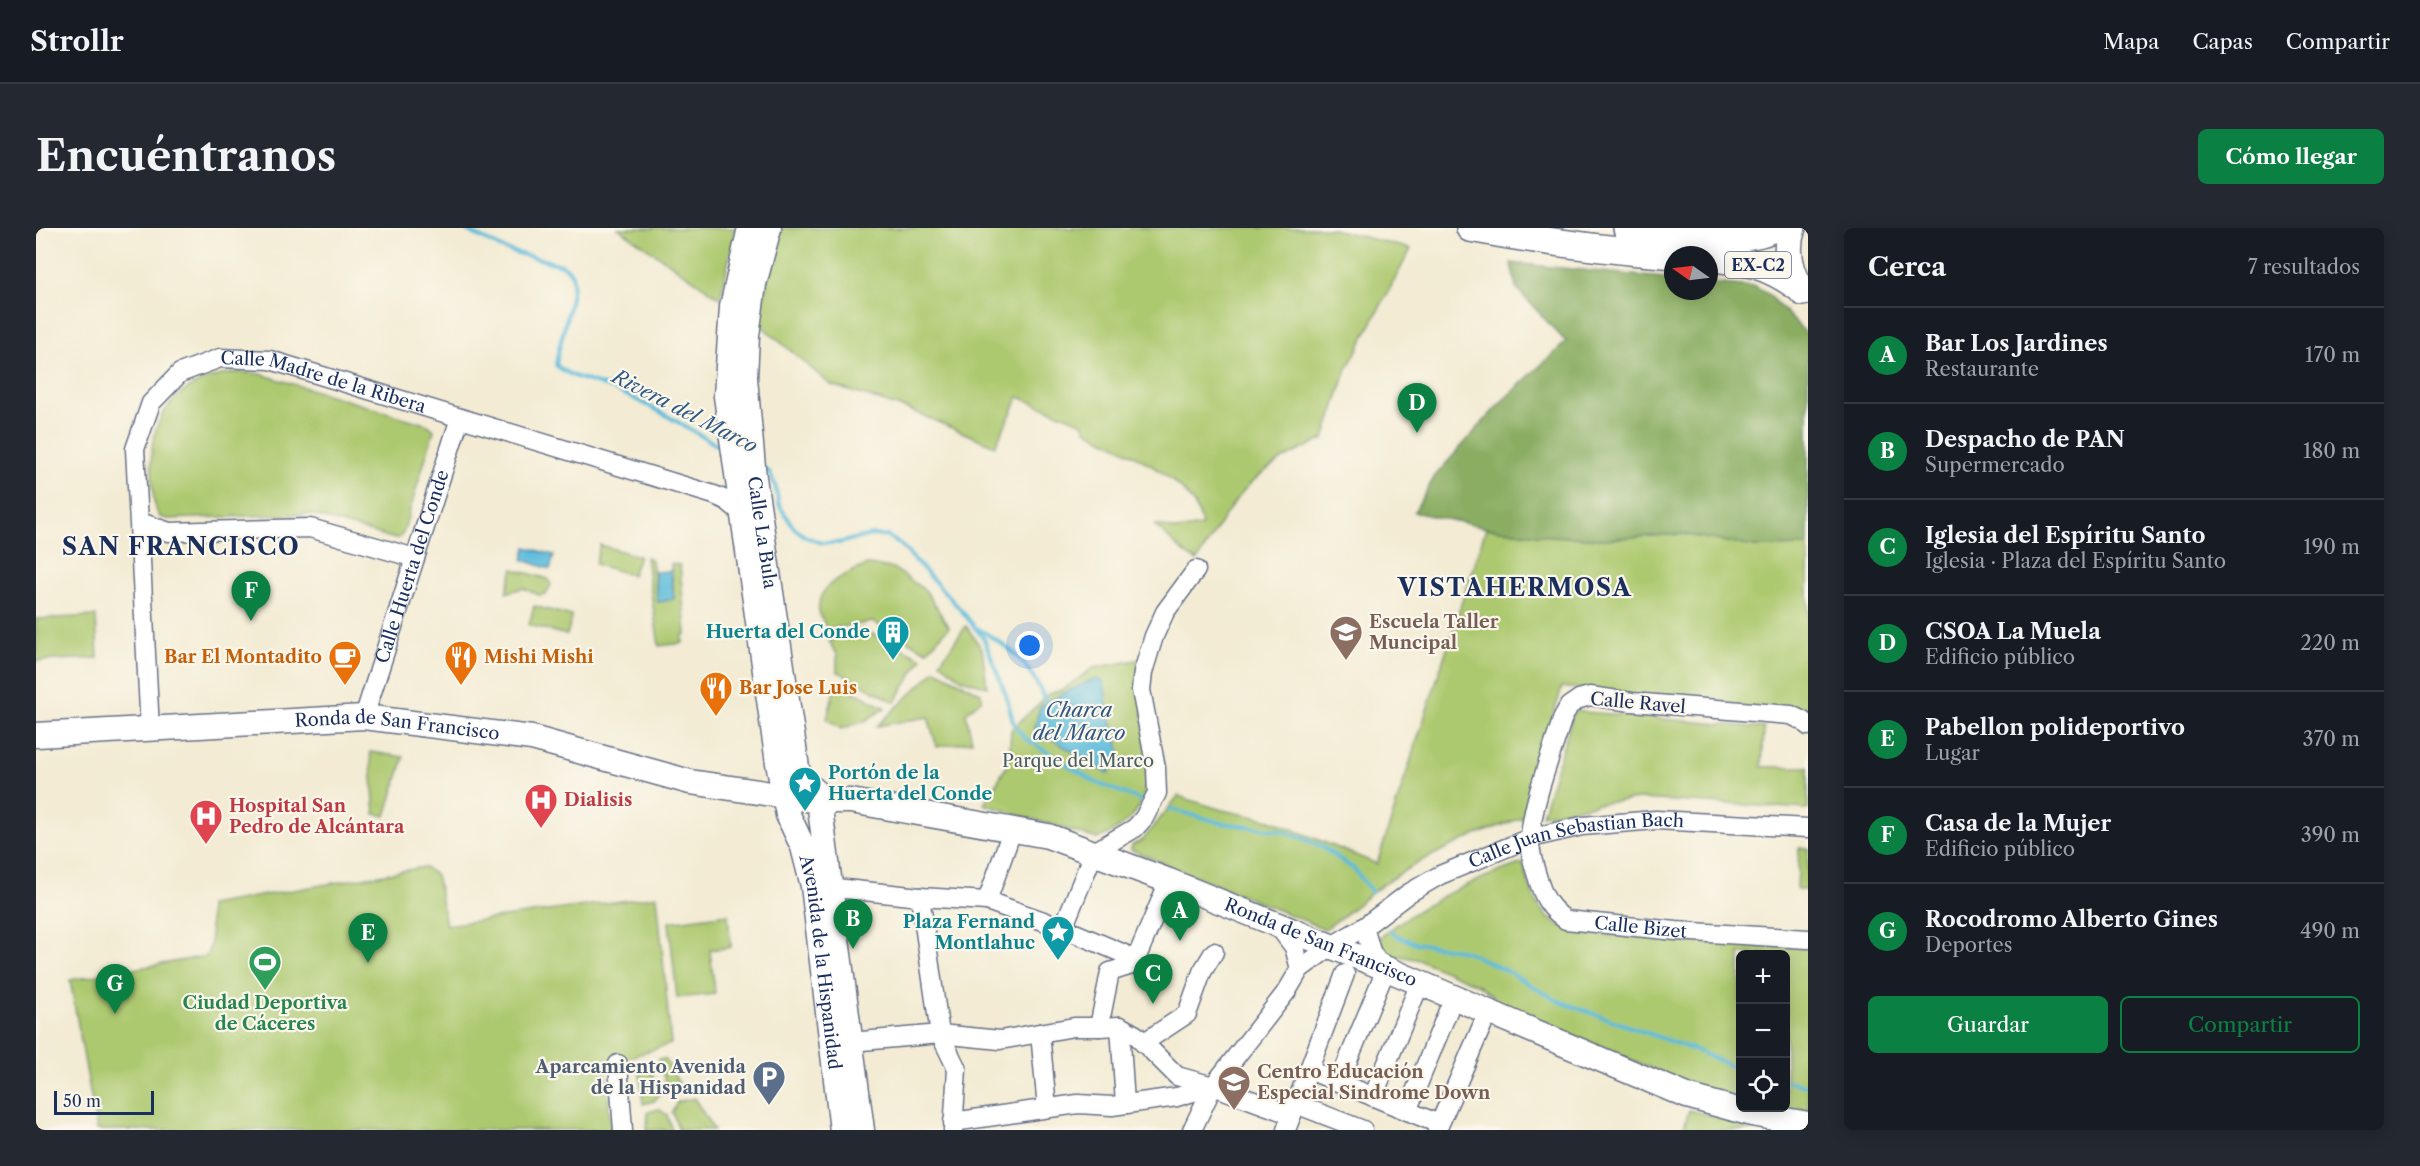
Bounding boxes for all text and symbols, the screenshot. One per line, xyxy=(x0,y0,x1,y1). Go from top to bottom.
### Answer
text: Strollr xyxy=(30,24,124,58)
text: Mapa xyxy=(2103,29,2159,54)
text: Capas xyxy=(2192,29,2253,54)
text: Compartir xyxy=(2286,29,2390,54)
button: Cómo llegar xyxy=(2198,129,2384,184)
text: Encuéntranos xyxy=(36,130,336,182)
north arrow xyxy=(1664,246,1718,300)
text: Cerca xyxy=(1868,251,1946,283)
road number: EX-C2 xyxy=(1725,252,1791,278)
text: 7 resultados xyxy=(2248,255,2360,279)
text: Bar Los Jardines xyxy=(1925,330,2108,357)
text: A xyxy=(1880,343,1895,367)
text: 170 m xyxy=(2305,343,2360,367)
street label: Calle Madre de la Ribera xyxy=(220,347,429,418)
text: Restaurante xyxy=(1925,357,2039,381)
water label: Rivera del Marco xyxy=(607,363,762,458)
pin: D xyxy=(1398,384,1436,433)
text: Despacho de PAN xyxy=(1925,426,2125,453)
text: B xyxy=(1880,439,1895,463)
text: 180 m xyxy=(2303,439,2360,463)
text: Supermercado xyxy=(1925,453,2065,477)
street label: Calle Huerta del Conde xyxy=(371,467,454,666)
street label: Calle La Bula xyxy=(743,475,781,591)
text: Iglesia del Espíritu Santo xyxy=(1925,522,2205,549)
district label: SAN FRANCISCO xyxy=(62,532,300,561)
text: C xyxy=(1879,535,1896,559)
text: 190 m xyxy=(2303,535,2360,559)
text: Iglesia · Plaza del Espíritu Santo xyxy=(1925,549,2226,573)
pin: F xyxy=(232,572,270,621)
district label: VISTAHERMOSA xyxy=(1397,573,1632,602)
place label: Escuela Taller Muncipal xyxy=(1369,611,1499,654)
building icon: Huerta del Conde xyxy=(875,614,911,661)
school or university icon: Escuela Taller Muncipal xyxy=(1328,614,1364,661)
text: CSOA La Muela xyxy=(1925,618,2101,645)
place label: Huerta del Conde xyxy=(706,621,870,643)
your location xyxy=(1015,631,1044,660)
text: D xyxy=(1879,631,1896,655)
text: 220 m xyxy=(2300,631,2360,655)
cafe icon: Bar El Montadito xyxy=(327,639,363,686)
restaurant icon: Mishi Mishi xyxy=(443,639,479,686)
text: Edificio público xyxy=(1925,645,2075,669)
place label: Bar El Montadito xyxy=(164,646,322,668)
place label: Mishi Mishi xyxy=(484,646,594,668)
restaurant icon: Bar Jose Luis xyxy=(698,670,734,717)
place label: Bar Jose Luis xyxy=(739,677,857,699)
street label: Calle Ravel xyxy=(1589,688,1687,718)
water label: Charca del Marco xyxy=(1033,698,1125,745)
street label: Ronda de San Francisco xyxy=(294,706,501,745)
text: Pabellon polideportivo xyxy=(1925,714,2185,741)
text: E xyxy=(1880,727,1895,751)
text: 370 m xyxy=(2303,727,2360,751)
text: Lugar xyxy=(1925,741,1980,765)
park label: Parque del Marco xyxy=(1002,750,1154,772)
place label: Portón de la Huerta del Conde xyxy=(828,762,992,805)
place icon: Portón de la Huerta del Conde xyxy=(787,765,823,812)
hospital icon: Dialisis xyxy=(523,782,559,829)
place label: Dialisis xyxy=(564,789,632,811)
place label: Hospital San Pedro de Alcántara xyxy=(229,795,405,838)
hospital icon: Hospital San Pedro de Alcántara xyxy=(188,798,224,845)
street label: Calle Juan Sebastian Bach xyxy=(1465,809,1685,873)
text: Casa de la Mujer xyxy=(1925,810,2111,837)
text: F xyxy=(1881,823,1894,847)
text: 390 m xyxy=(2301,823,2360,847)
text: Edificio público xyxy=(1925,837,2075,861)
street label: Avenida de la Hispanidad xyxy=(794,852,846,1071)
pin: A xyxy=(1160,892,1200,941)
street label: Ronda de San Francisco xyxy=(1221,893,1420,991)
pin: B xyxy=(834,900,872,949)
text: Rocodromo Alberto Gines xyxy=(1925,906,2218,933)
place label: Plaza Fernand Montlahuc xyxy=(903,911,1035,954)
street label: Calle Bizet xyxy=(1593,912,1688,943)
pin: E xyxy=(348,914,388,963)
place icon: Plaza Fernand Montlahuc xyxy=(1040,914,1076,961)
text: G xyxy=(1879,919,1896,943)
text: 490 m xyxy=(2300,919,2360,943)
text: Deportes xyxy=(1925,933,2012,957)
sports icon: Ciudad Deportiva de Cáceres xyxy=(247,944,283,991)
map controls xyxy=(1736,950,1790,1112)
button: + xyxy=(1736,950,1790,1004)
pin: C xyxy=(1134,954,1172,1004)
pin: G xyxy=(96,964,134,1014)
place label: Ciudad Deportiva de Cáceres xyxy=(182,992,348,1035)
button: Guardar xyxy=(1868,996,2108,1053)
button: Compartir xyxy=(2120,996,2360,1053)
button: − xyxy=(1736,1004,1790,1058)
place label: Aparcamiento Avenida de la Hispanidad xyxy=(535,1056,747,1099)
button: locate xyxy=(1736,1058,1790,1112)
parking icon: Aparcamiento Avenida de la Hispanidad xyxy=(751,1059,787,1106)
place label: Centro Educación Especial Sindrome Down xyxy=(1257,1061,1491,1104)
school or university icon: Centro Educación Especial Sindrome Down xyxy=(1216,1064,1252,1111)
scale bar xyxy=(54,1088,154,1116)
text: 50 m xyxy=(63,1091,101,1111)

